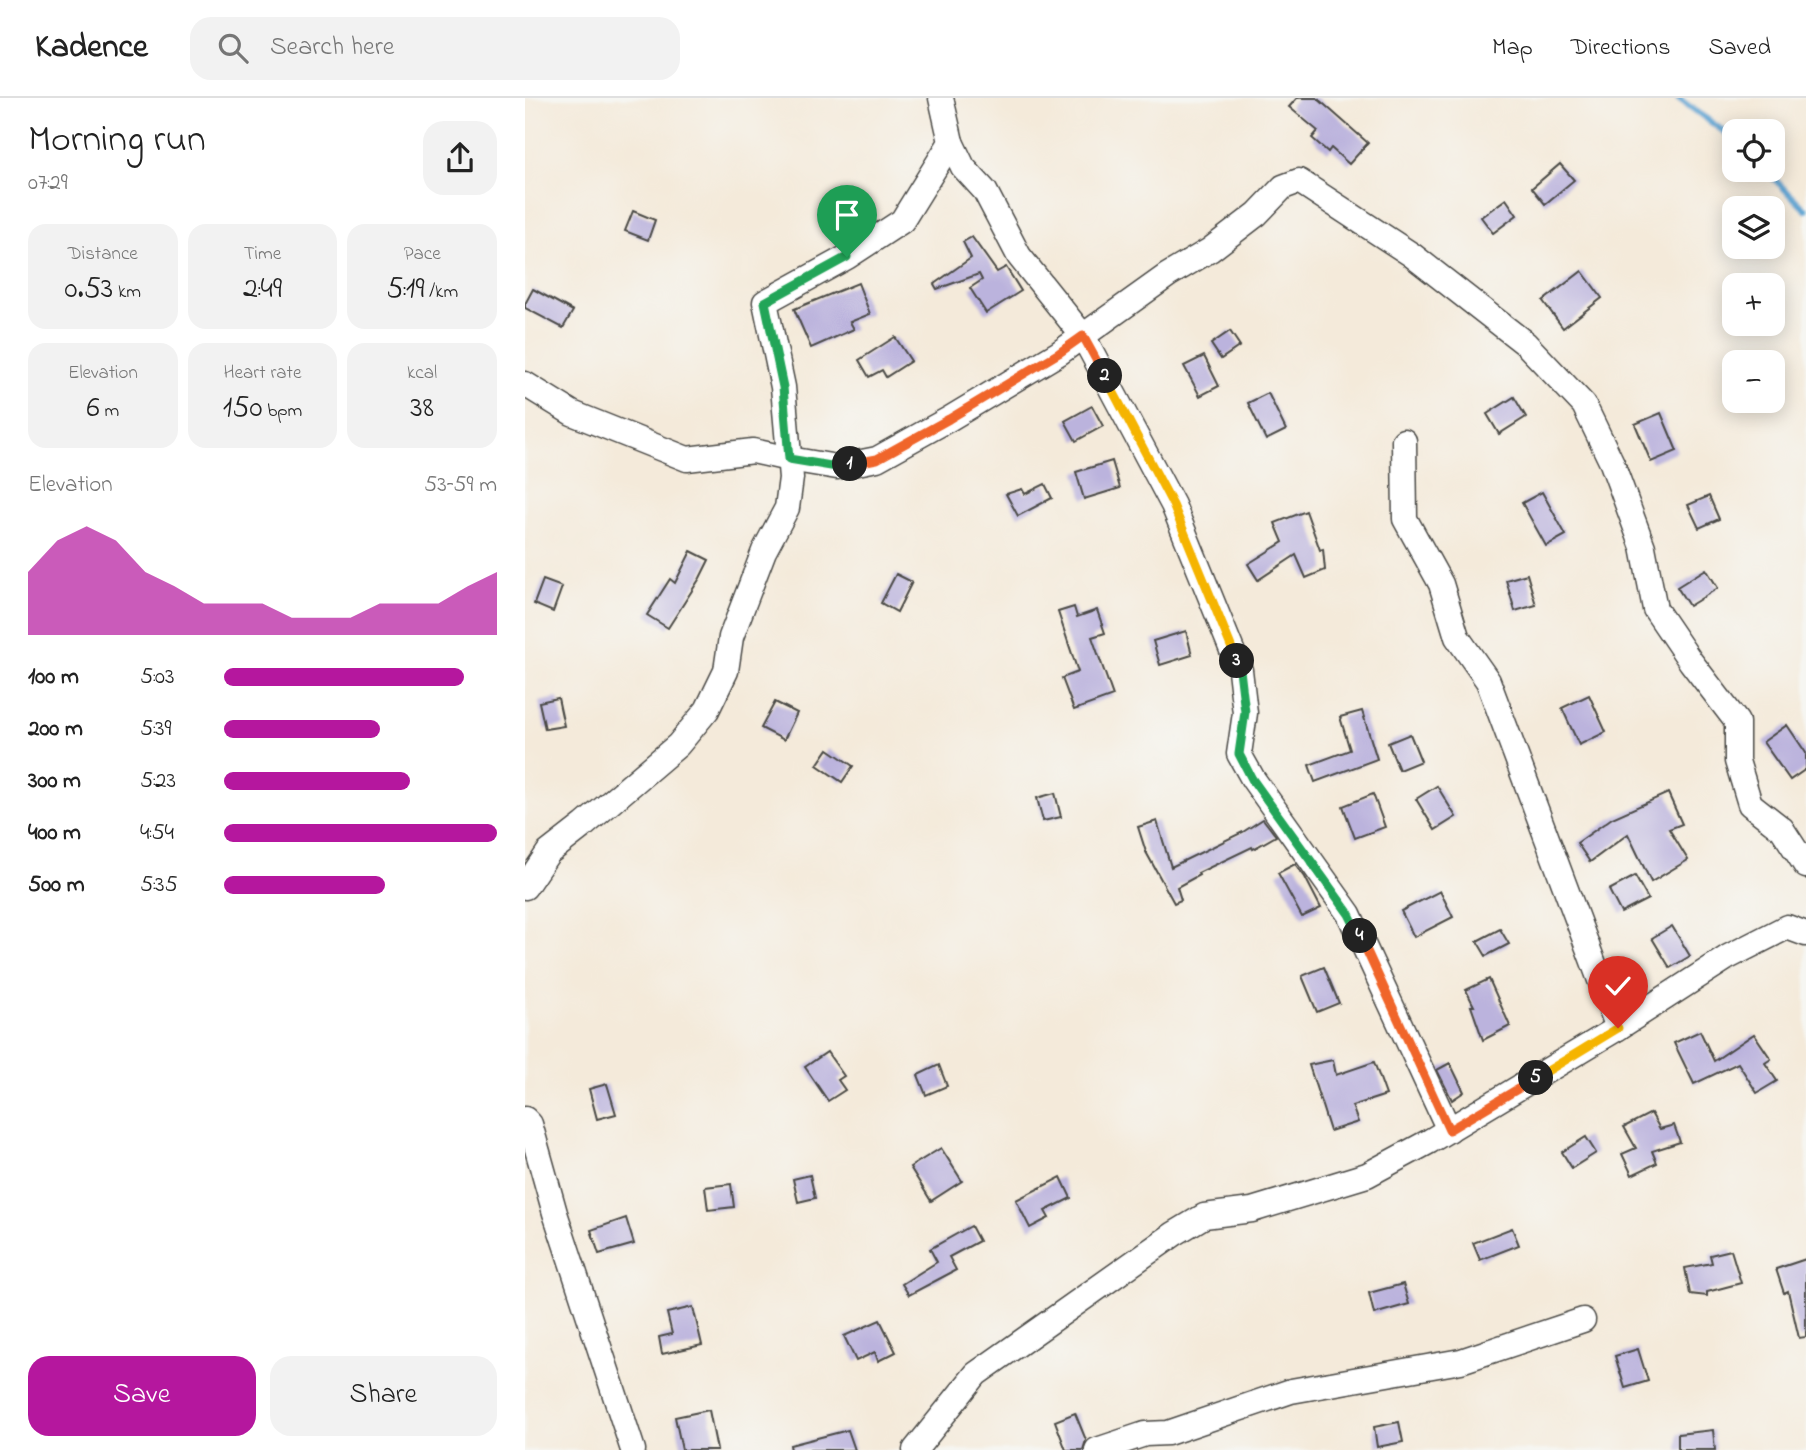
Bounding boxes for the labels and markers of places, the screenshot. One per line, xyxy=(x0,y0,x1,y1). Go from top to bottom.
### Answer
pin xyxy=(817,185,877,257)
pin: 2 xyxy=(1087,358,1123,394)
pin: 1 xyxy=(833,446,867,482)
pin: 3 xyxy=(1219,644,1255,678)
pin: 4 xyxy=(1343,918,1377,954)
pin xyxy=(1588,956,1648,1028)
pin: 5 xyxy=(1518,1060,1553,1096)

